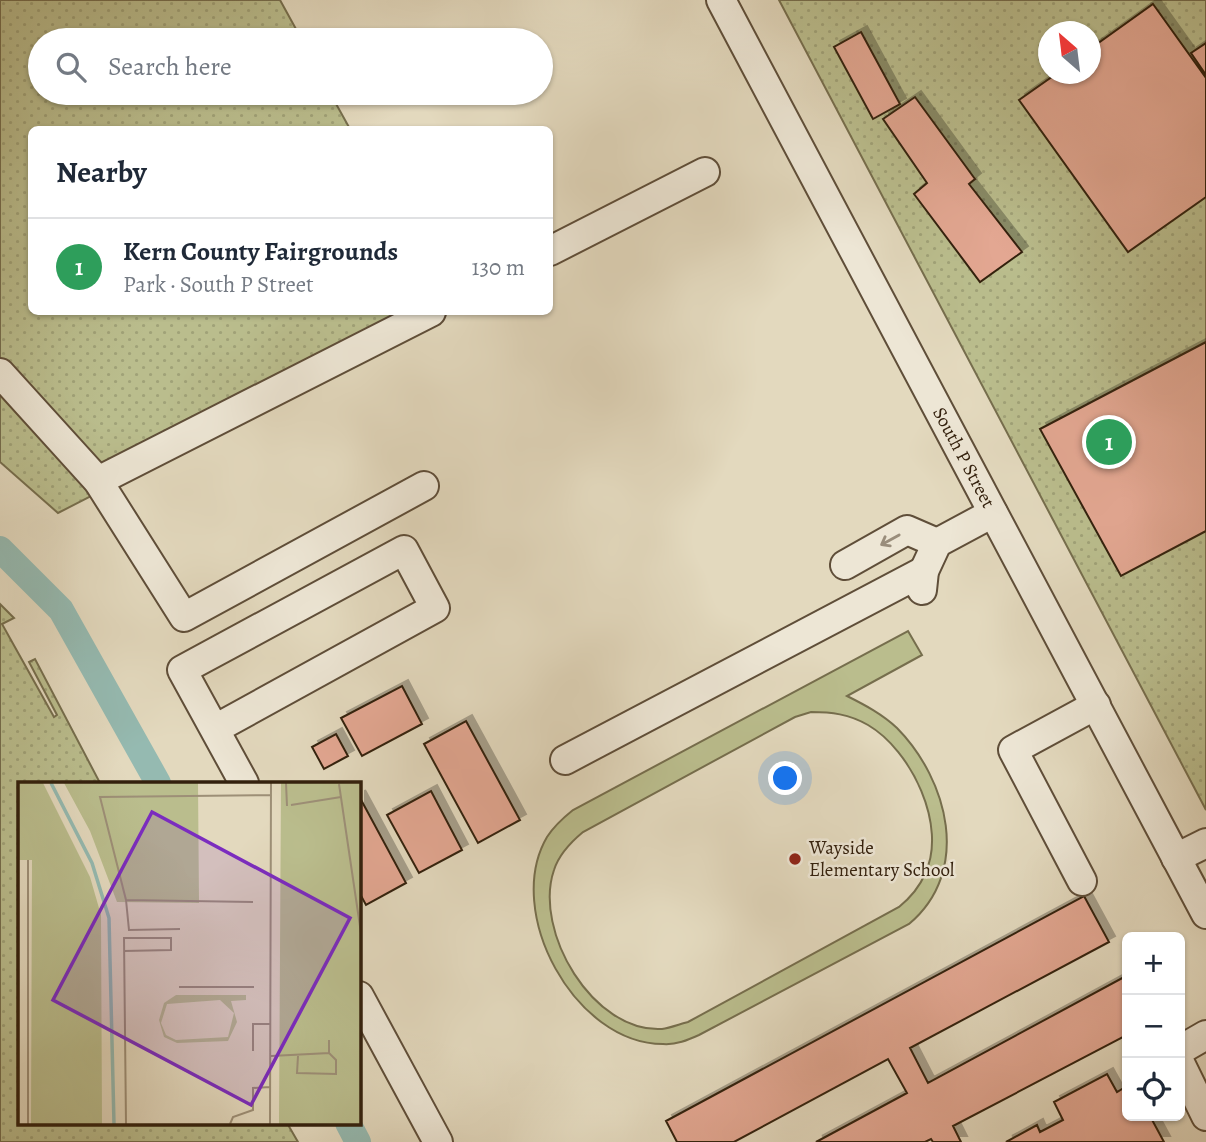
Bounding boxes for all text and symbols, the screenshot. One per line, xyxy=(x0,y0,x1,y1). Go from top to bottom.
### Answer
north arrow xyxy=(1038,21,1101,84)
search box xyxy=(28,28,553,105)
icon: search xyxy=(52,48,90,86)
text: Search here xyxy=(108,49,232,84)
text: Nearby xyxy=(56,152,147,192)
text: Kern County Fairgrounds xyxy=(123,234,398,269)
text: 1 xyxy=(75,252,83,283)
text: 130 m xyxy=(472,252,525,283)
text: Park · South P Street xyxy=(123,269,314,300)
street label: South P Street xyxy=(926,403,1001,513)
pin: 1 xyxy=(1086,416,1132,468)
one-way arrow xyxy=(880,534,901,547)
your location xyxy=(768,761,802,795)
inset map xyxy=(18,782,360,1124)
place label: Wayside Elementary School xyxy=(808,835,955,883)
marker: Wayside Elementary School xyxy=(787,851,803,867)
map controls xyxy=(1122,932,1185,1121)
button: + xyxy=(1122,932,1185,995)
button: − xyxy=(1122,995,1185,1058)
button: locate xyxy=(1122,1058,1185,1121)

